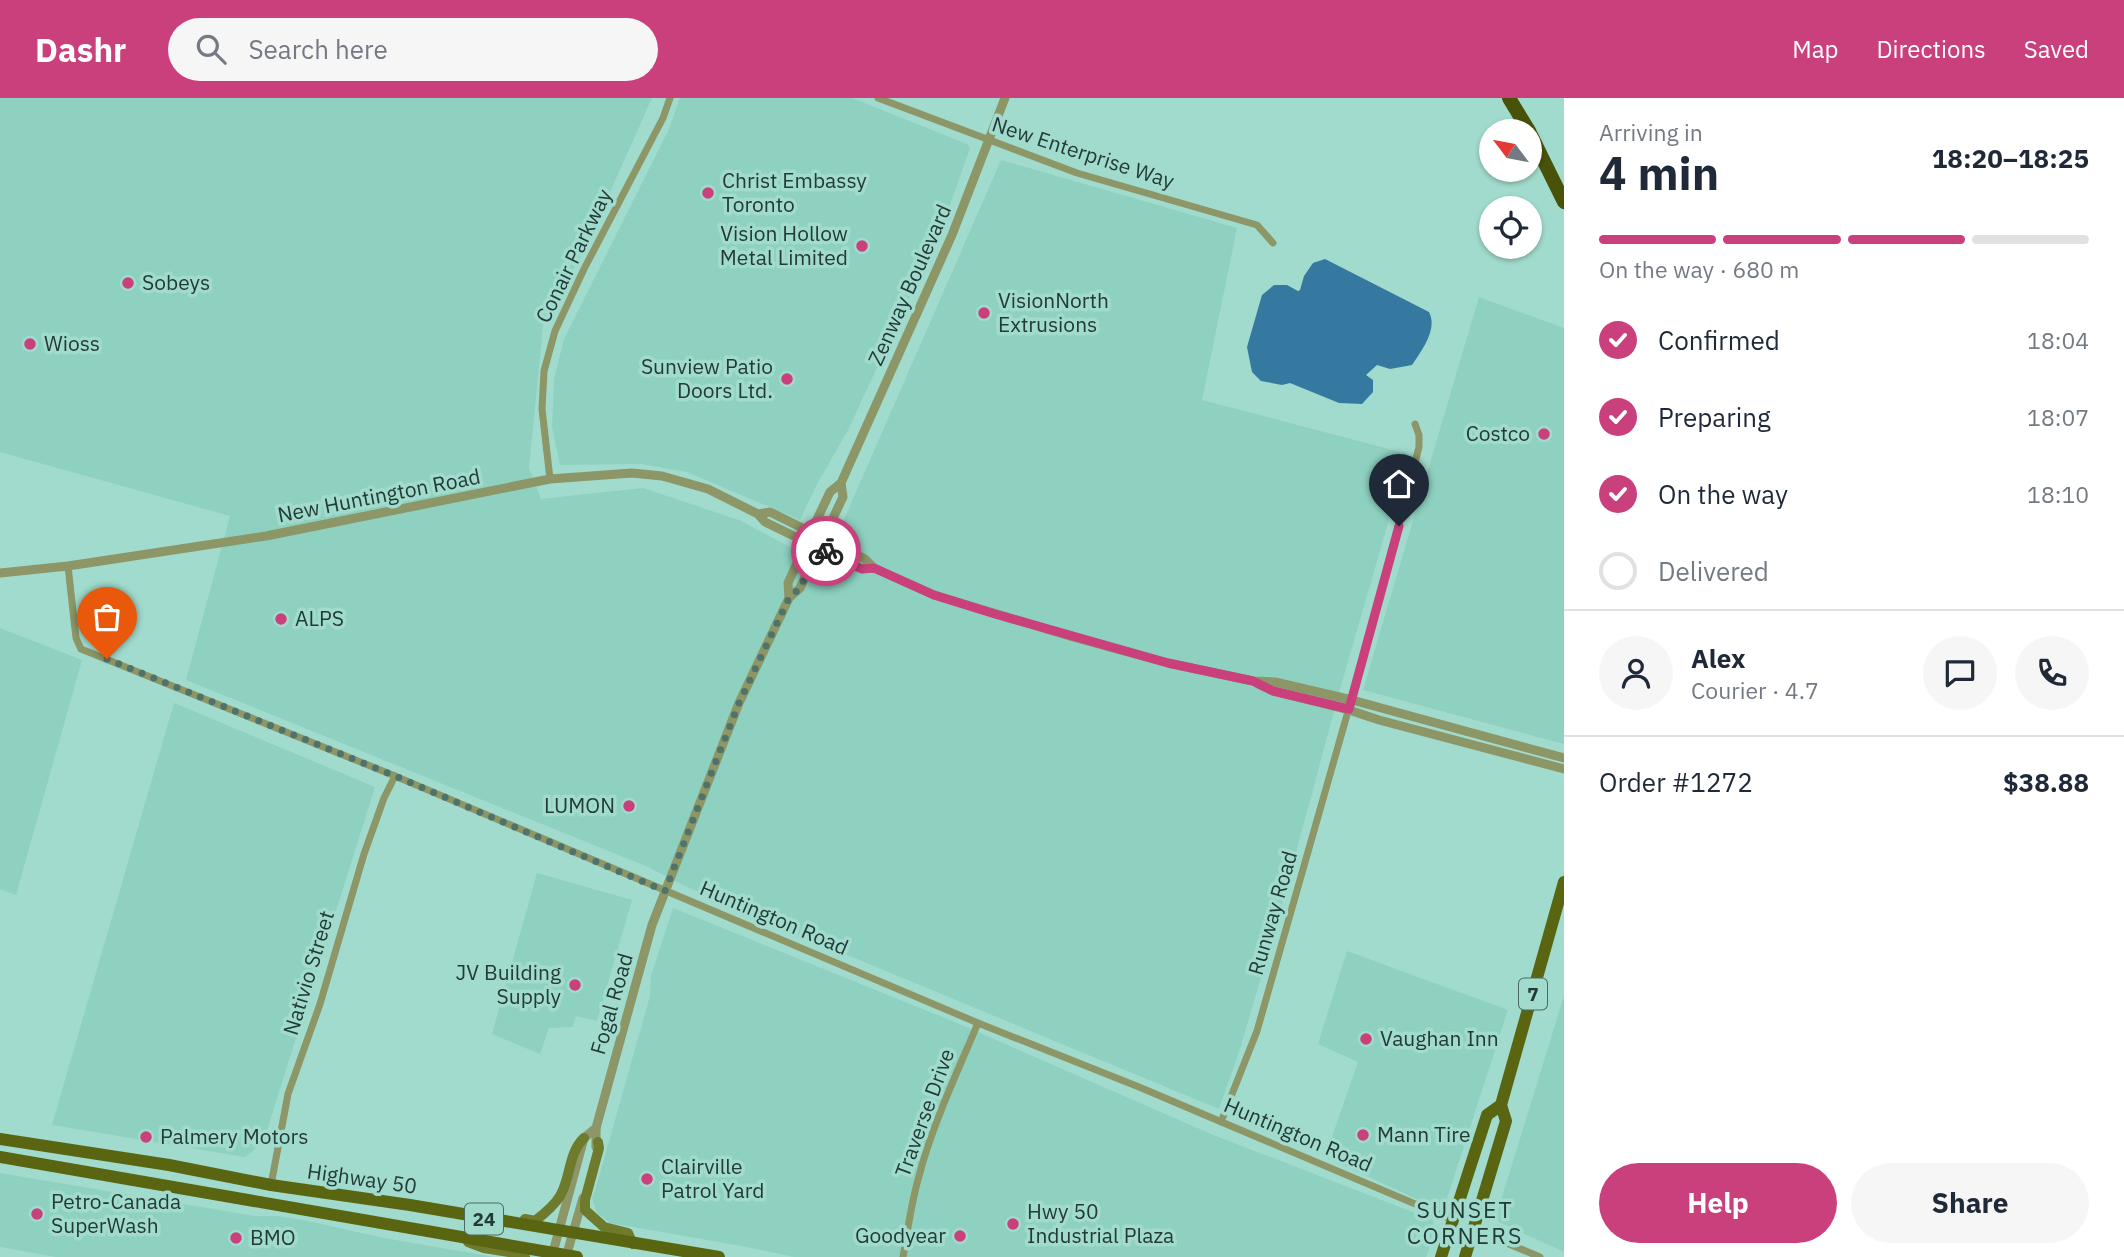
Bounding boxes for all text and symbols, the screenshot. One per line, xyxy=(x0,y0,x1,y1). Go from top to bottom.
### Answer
search box xyxy=(168,18,658,81)
text: Dashr xyxy=(35,28,126,71)
icon: search xyxy=(192,30,230,68)
text: Search here xyxy=(248,32,388,66)
text: Map xyxy=(1792,33,1838,65)
text: Directions xyxy=(1876,33,1986,65)
text: Saved xyxy=(2024,33,2089,65)
street label: New Enterprise Way xyxy=(989,109,1178,195)
text: Arriving in xyxy=(1599,117,1703,147)
north arrow xyxy=(1479,119,1542,182)
map controls xyxy=(1479,119,1542,259)
text: 18:20–18:25 xyxy=(1932,141,2089,175)
text: 4 min xyxy=(1599,143,1719,203)
place label: Christ Embassy Toronto xyxy=(722,166,867,218)
street label: Conair Parkway xyxy=(529,183,618,327)
marker: Christ Embassy Toronto xyxy=(700,185,716,201)
button: locate xyxy=(1479,196,1542,259)
street label: Zenway Boulevard xyxy=(861,200,957,370)
place label: Vision Hollow Metal Limited xyxy=(720,219,848,271)
marker: Vision Hollow Metal Limited xyxy=(854,238,870,254)
text: On the way · 680 m xyxy=(1599,254,1799,284)
place label: Sobeys xyxy=(142,268,210,296)
marker: Sobeys xyxy=(120,275,136,291)
place label: VisionNorth Extrusions xyxy=(998,286,1109,338)
marker: VisionNorth Extrusions xyxy=(976,305,992,321)
icon: check xyxy=(1599,321,1637,359)
text: Confirmed xyxy=(1658,323,1780,357)
text: 18:04 xyxy=(2027,325,2089,355)
place label: Wioss xyxy=(44,329,100,357)
marker: Wioss xyxy=(22,336,38,352)
place label: Sunview Patio Doors Ltd. xyxy=(641,352,773,404)
marker: Sunview Patio Doors Ltd. xyxy=(779,371,795,387)
icon: check xyxy=(1599,398,1637,436)
text: Preparing xyxy=(1658,400,1771,434)
text: 18:07 xyxy=(2027,402,2089,432)
place label: Costco xyxy=(1466,419,1530,447)
marker: Costco xyxy=(1536,426,1552,442)
pin xyxy=(1369,454,1429,526)
street label: New Huntington Road xyxy=(275,462,483,528)
icon: home xyxy=(1380,465,1418,503)
icon: check xyxy=(1599,475,1637,513)
text: On the way xyxy=(1658,477,1788,511)
text: 18:10 xyxy=(2027,479,2089,509)
courier xyxy=(791,516,861,586)
icon: bike xyxy=(807,532,845,570)
text: Delivered xyxy=(1658,554,1769,588)
pin xyxy=(77,587,137,659)
icon: bag xyxy=(88,598,126,636)
place label: ALPS xyxy=(295,604,344,632)
marker: ALPS xyxy=(273,611,289,627)
button: person xyxy=(1599,636,1673,710)
button: chat xyxy=(1923,636,1997,710)
button: phone xyxy=(2015,636,2089,710)
text: Alex xyxy=(1691,641,1745,675)
text: Courier · 4.7 xyxy=(1691,675,1819,705)
text: Order #1272 xyxy=(1599,765,1753,799)
text: $38.88 xyxy=(2003,765,2089,799)
place label: LUMON xyxy=(544,791,615,819)
marker: LUMON xyxy=(621,798,637,814)
street label: Runway Road xyxy=(1241,847,1303,978)
street label: Huntington Road xyxy=(696,873,853,961)
street label: Nativio Street xyxy=(276,907,340,1038)
street label: Fogal Road xyxy=(583,950,639,1058)
place label: JV Building Supply xyxy=(455,958,562,1010)
marker: JV Building Supply xyxy=(567,977,583,993)
road number: 7 xyxy=(1519,978,1547,1010)
place label: Vaughan Inn xyxy=(1380,1024,1499,1052)
marker: Vaughan Inn xyxy=(1358,1031,1374,1047)
street label: Traverse Drive xyxy=(888,1045,960,1181)
street label: Huntington Road xyxy=(1220,1090,1377,1178)
place label: Mann Tire xyxy=(1377,1120,1470,1148)
place label: Palmery Motors xyxy=(160,1122,308,1150)
marker: Mann Tire xyxy=(1355,1127,1371,1143)
marker: Palmery Motors xyxy=(138,1129,154,1145)
place label: Clairville Patrol Yard xyxy=(661,1152,765,1204)
street label: Highway 50 xyxy=(305,1156,419,1200)
button: Help xyxy=(1599,1163,1837,1243)
button: Share xyxy=(1851,1163,2089,1243)
marker: Clairville Patrol Yard xyxy=(639,1171,655,1187)
place label: Petro-Canada SuperWash xyxy=(51,1187,181,1239)
district label: SUNSET CORNERS xyxy=(1407,1194,1523,1250)
place label: Hwy 50 Industrial Plaza xyxy=(1027,1197,1174,1249)
road number: 24 xyxy=(465,1204,503,1234)
marker: Petro-Canada SuperWash xyxy=(29,1206,45,1222)
marker: Hwy 50 Industrial Plaza xyxy=(1005,1216,1021,1232)
place label: Goodyear xyxy=(855,1221,946,1249)
place label: BMO xyxy=(250,1223,296,1251)
marker: Goodyear xyxy=(952,1228,968,1244)
marker: BMO xyxy=(228,1230,244,1246)

